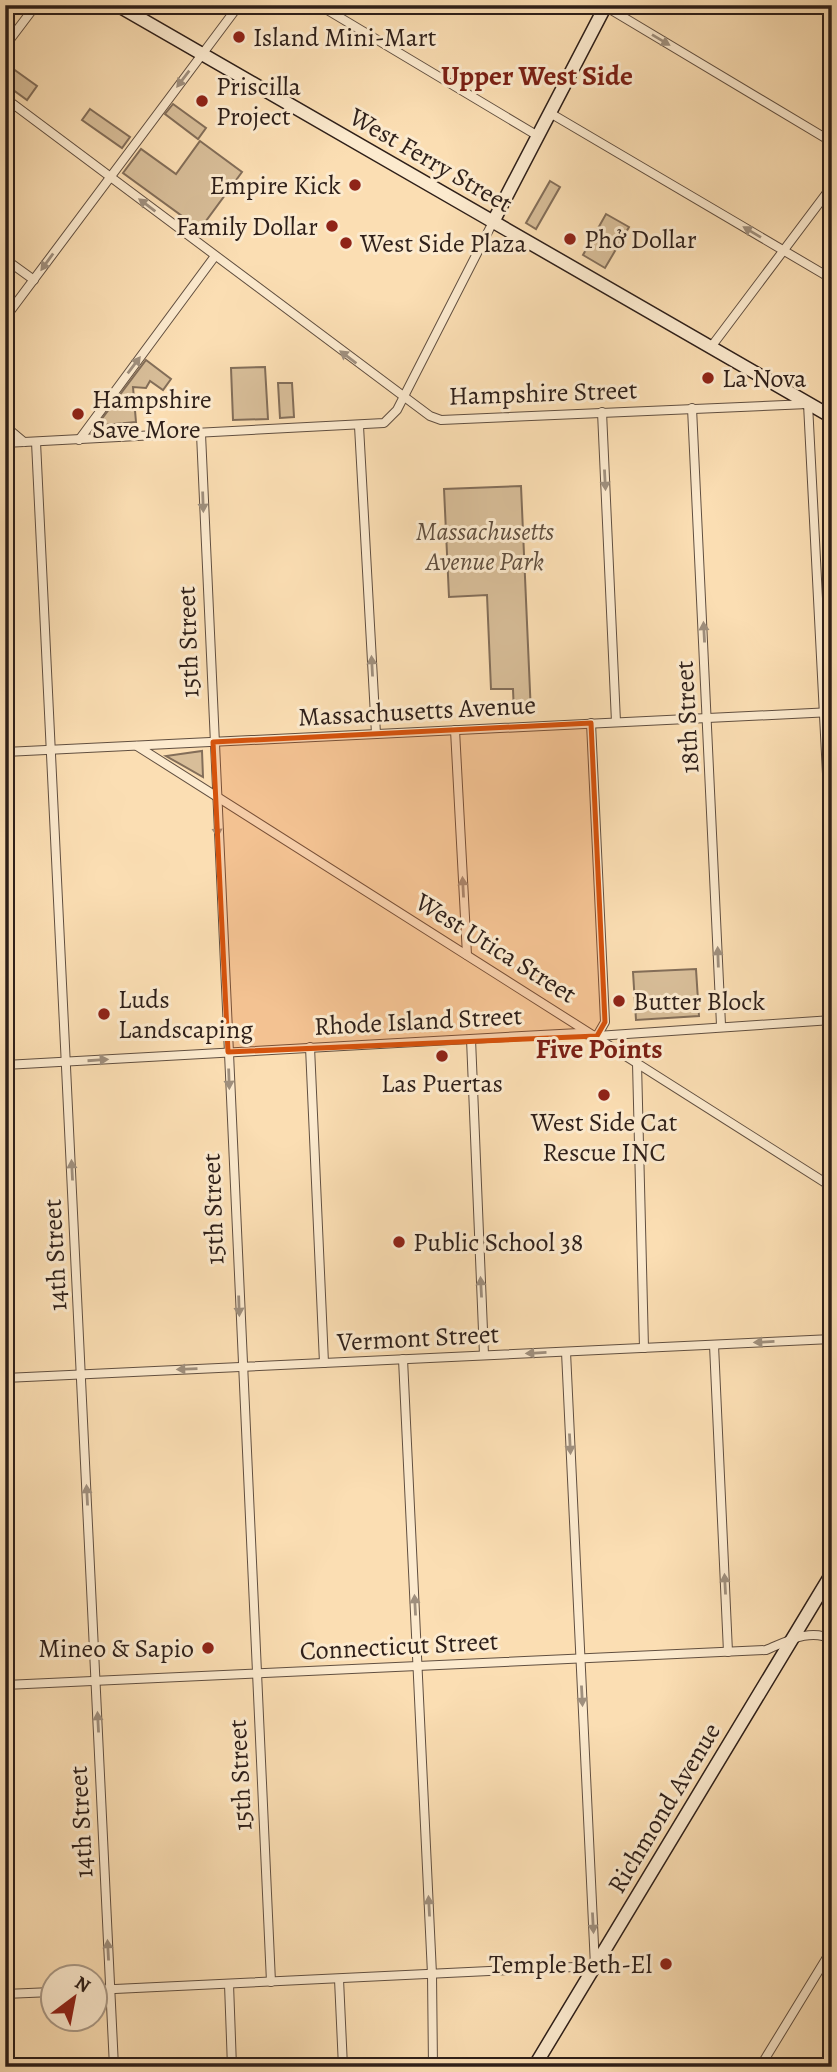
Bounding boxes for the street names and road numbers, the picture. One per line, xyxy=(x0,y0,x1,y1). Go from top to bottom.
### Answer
street label: West Ferry Street xyxy=(342,99,519,221)
street label: Hampshire Street xyxy=(448,372,638,414)
street label: 15th Street xyxy=(169,585,207,698)
street label: 18th Street xyxy=(667,659,707,774)
street label: Massachusetts Avenue xyxy=(297,687,537,735)
street label: West Utica Street xyxy=(408,884,584,1012)
street label: Rhode Island Street xyxy=(313,998,523,1044)
street label: 15th Street xyxy=(194,1152,232,1265)
street label: 14th Street xyxy=(35,1198,75,1312)
street label: Vermont Street xyxy=(335,1316,500,1360)
street label: Connecticut Street xyxy=(299,1623,499,1669)
street label: Richmond Avenue xyxy=(599,1716,729,1900)
street label: 15th Street xyxy=(220,1718,260,1832)
street label: 14th Street xyxy=(61,1765,101,1879)

